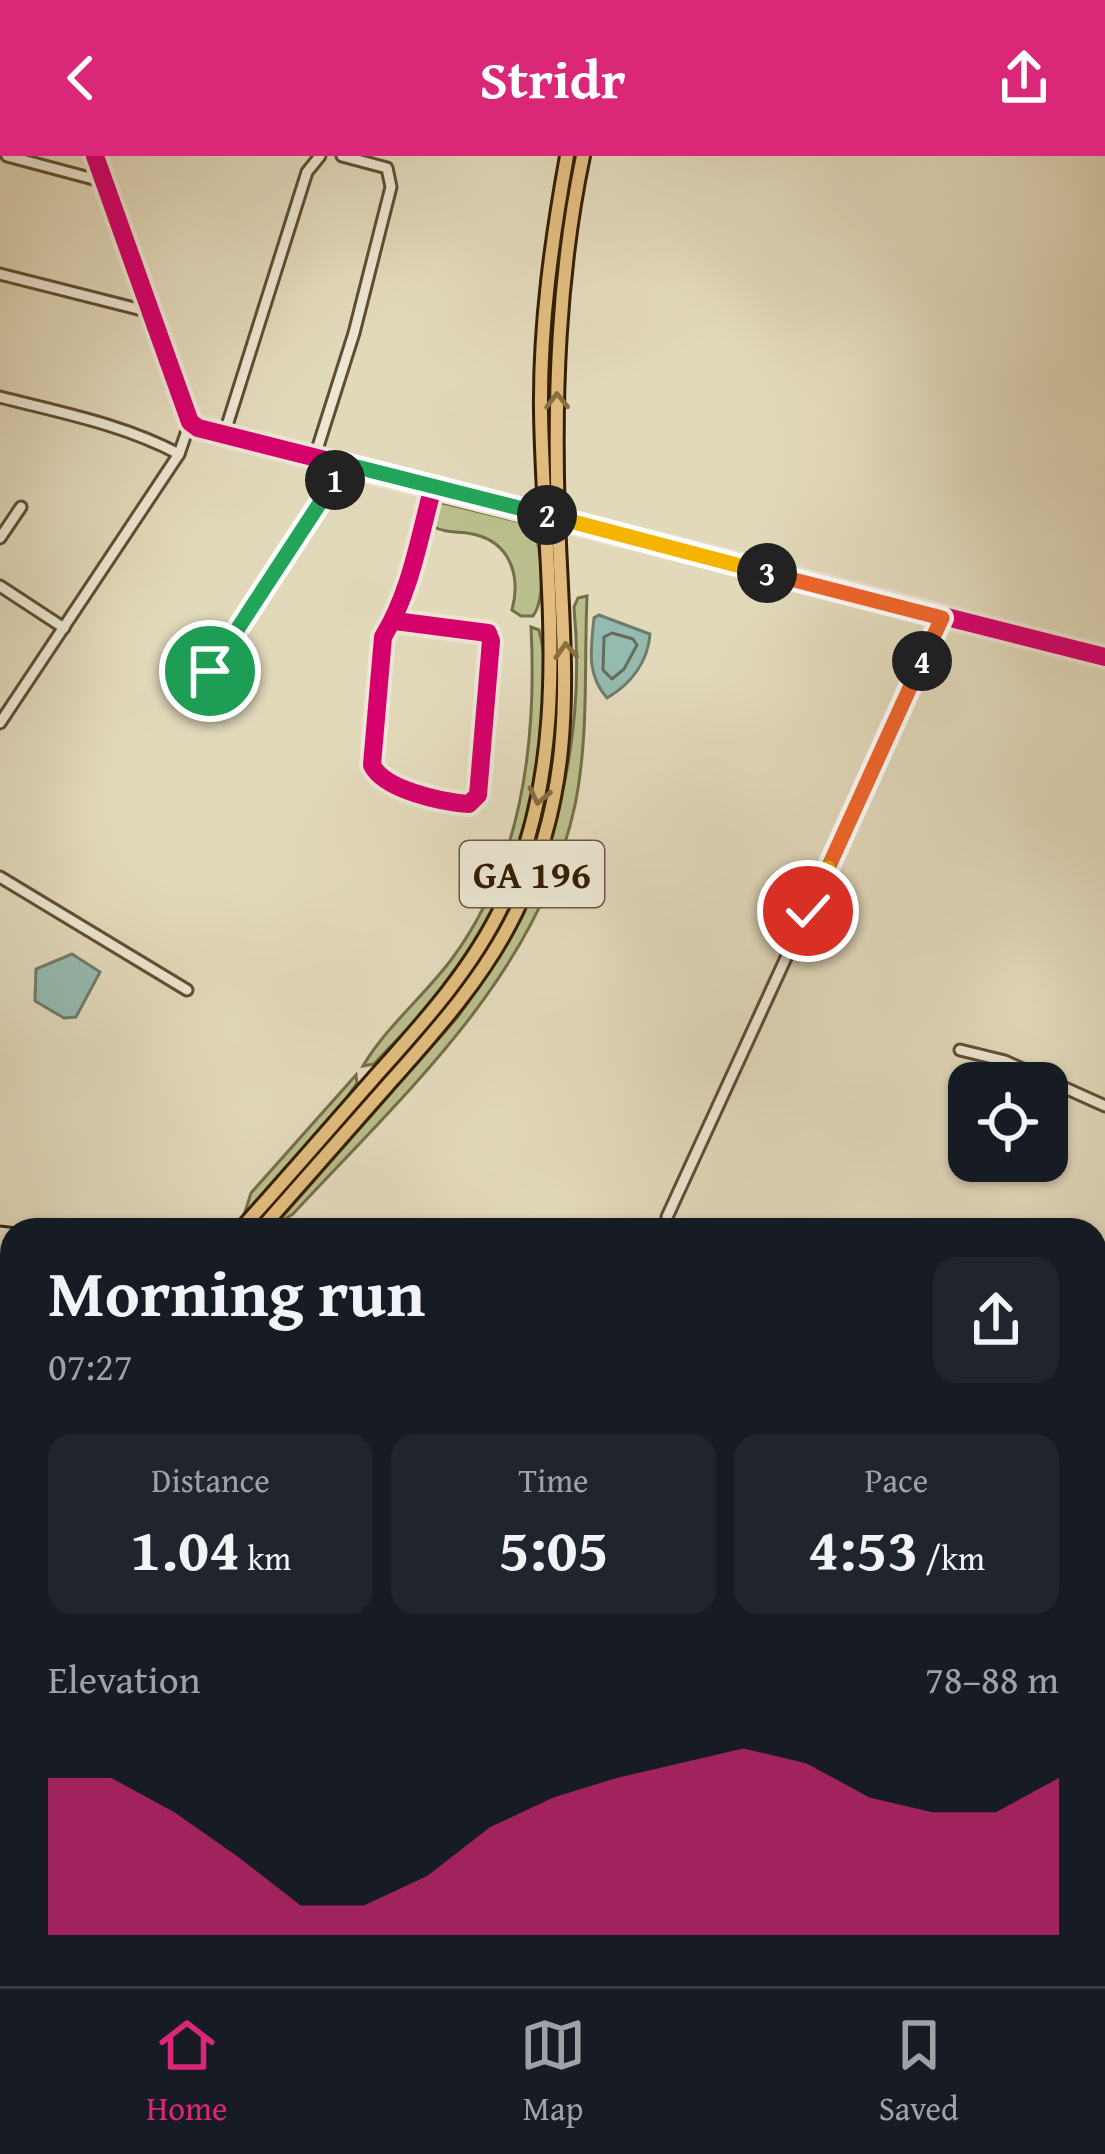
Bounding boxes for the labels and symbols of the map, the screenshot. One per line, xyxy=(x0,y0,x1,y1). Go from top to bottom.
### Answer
one-way arrow xyxy=(544,391,570,409)
pin: 1 xyxy=(305,450,365,510)
pin: 2 xyxy=(517,485,577,545)
pin: 3 xyxy=(737,543,797,603)
pin xyxy=(159,620,261,722)
pin: 4 xyxy=(892,631,952,691)
one-way arrow xyxy=(553,641,579,660)
one-way arrow xyxy=(528,786,553,806)
road number: GA 196 xyxy=(460,841,604,907)
pin xyxy=(757,860,859,962)

